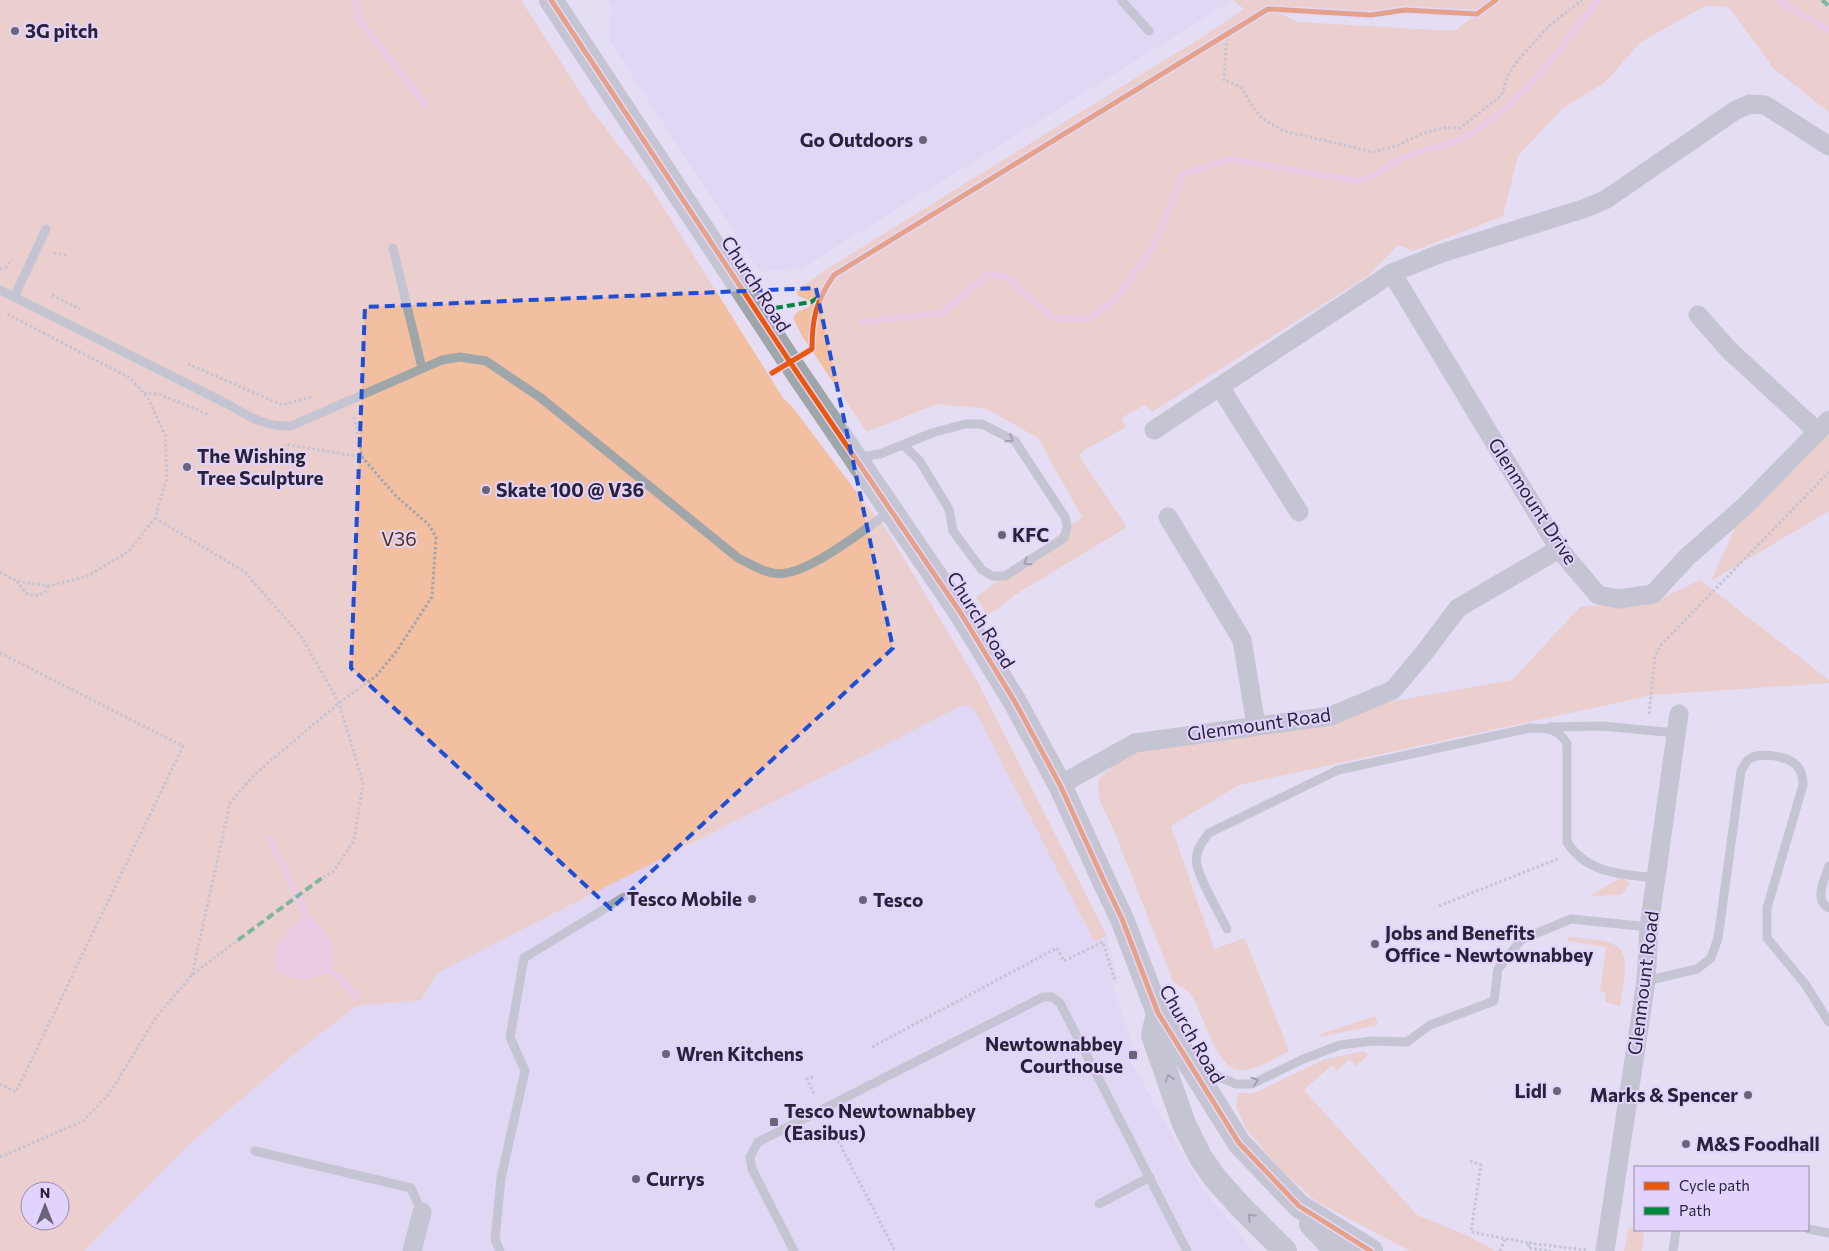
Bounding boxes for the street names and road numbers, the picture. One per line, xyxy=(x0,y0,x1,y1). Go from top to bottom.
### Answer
street label: Church Road xyxy=(717,231,796,336)
street label: Glenmount Drive xyxy=(1484,433,1583,568)
street label: Church Road xyxy=(943,567,1020,673)
street label: Glenmount Road xyxy=(1186,702,1332,745)
street label: Glenmount Road xyxy=(1622,910,1663,1056)
street label: Church Road xyxy=(1155,980,1230,1087)

